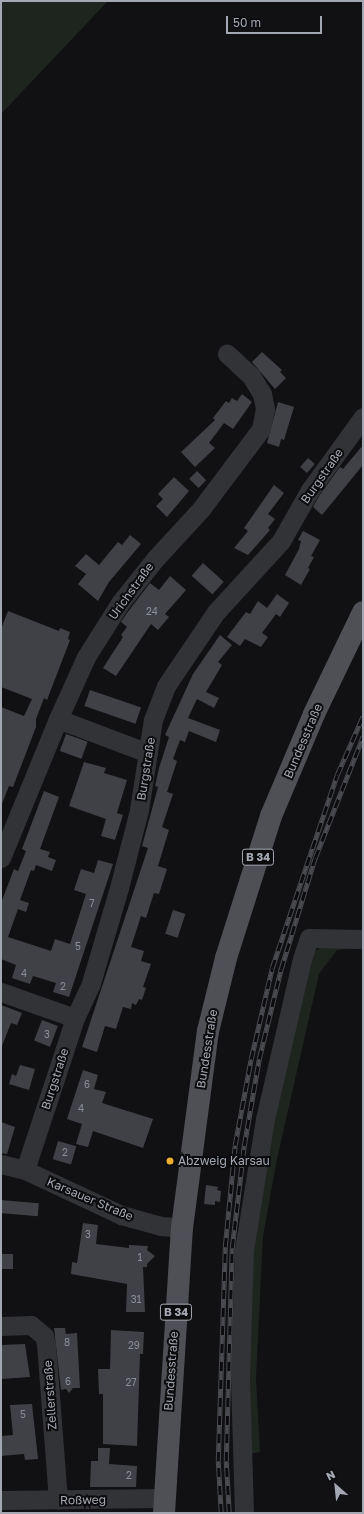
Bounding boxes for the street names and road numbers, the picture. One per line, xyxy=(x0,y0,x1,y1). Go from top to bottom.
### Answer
street label: Burgstraße xyxy=(298,446,346,506)
street label: Urichstraße xyxy=(105,560,157,622)
street label: Bundesstraße xyxy=(281,701,325,781)
street label: Burgstraße xyxy=(134,736,158,802)
road number: B 34 xyxy=(241,848,275,866)
street label: Bundesstraße xyxy=(194,1008,220,1090)
street label: Burgstraße xyxy=(38,1047,72,1111)
street label: Karsauer Straße xyxy=(45,1174,135,1224)
road number: B 34 xyxy=(159,1303,193,1321)
street label: Bundesstraße xyxy=(161,1331,181,1411)
street label: Zellerstraße xyxy=(40,1360,60,1430)
street label: Roßweg xyxy=(60,1492,106,1508)

